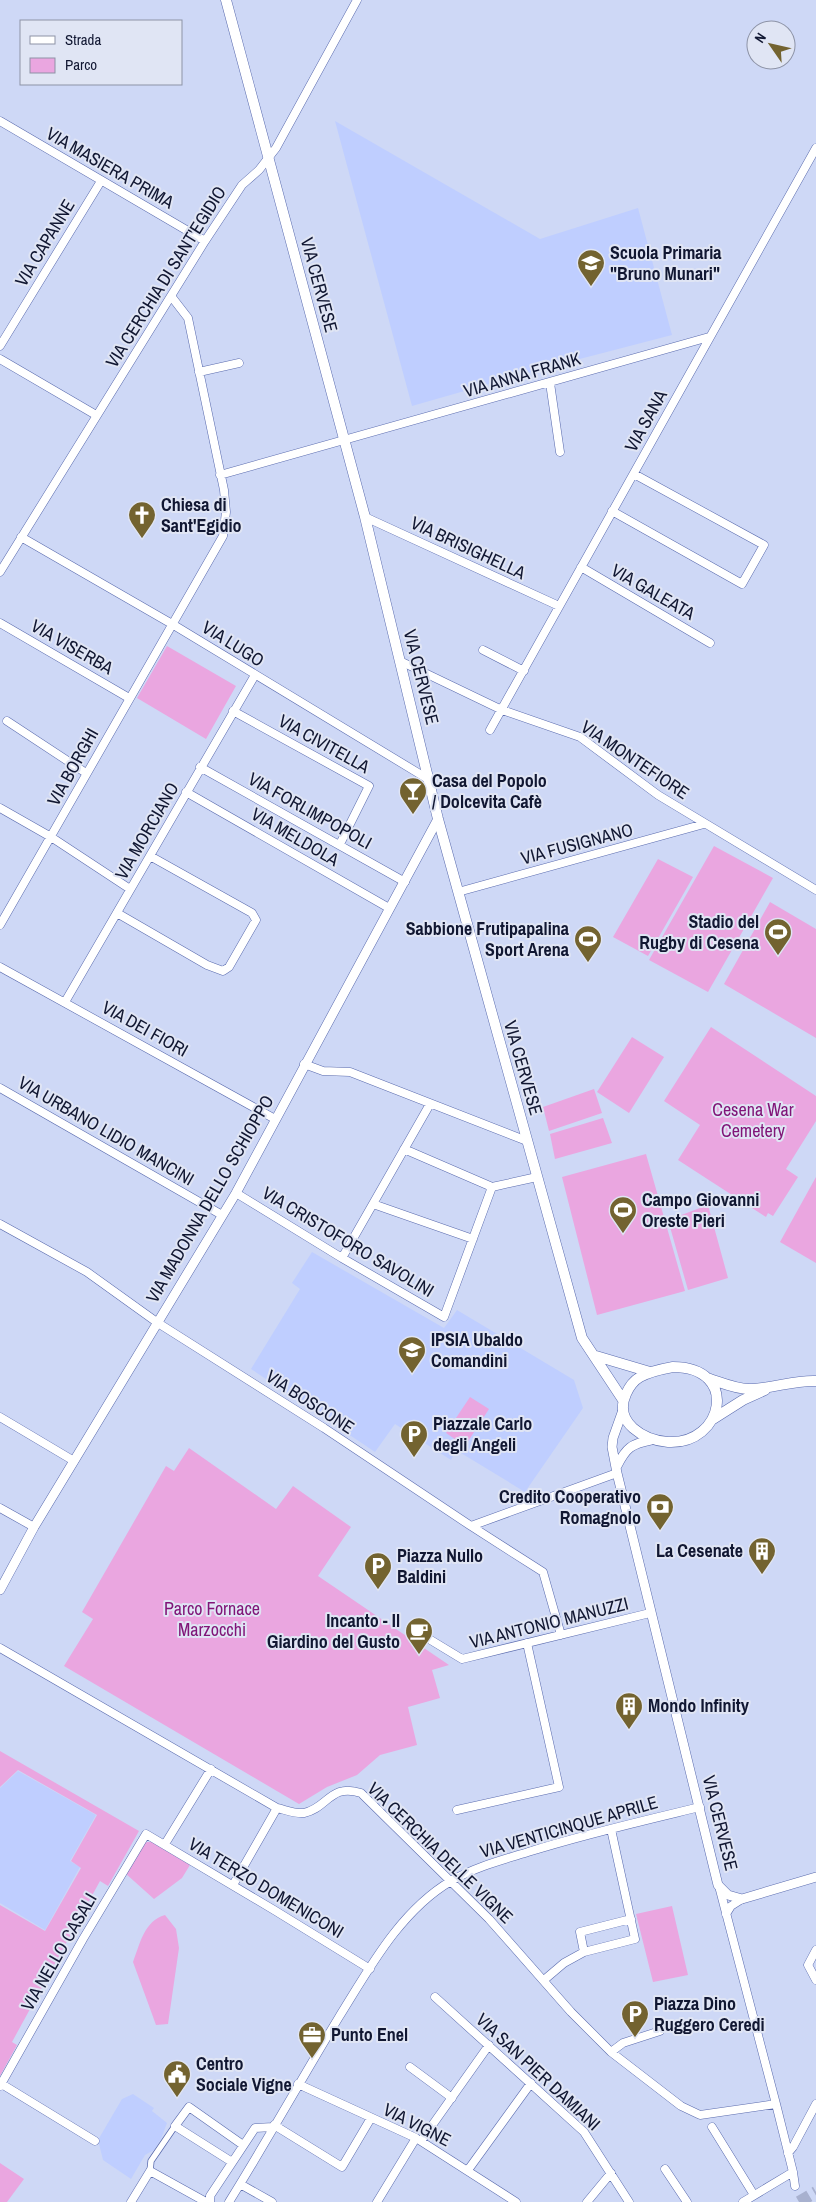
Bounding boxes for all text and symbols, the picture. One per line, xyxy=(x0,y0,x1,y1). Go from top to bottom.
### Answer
legend xyxy=(20,20,182,85)
north arrow xyxy=(746,20,796,70)
text: Strada xyxy=(65,29,101,50)
text: N xyxy=(750,29,770,46)
text: Parco xyxy=(65,54,97,75)
street label: VIA MASIERA PRIMA xyxy=(42,121,179,214)
street label: VIA CERCHIA DI SANT'EGIDIO xyxy=(99,181,232,372)
street label: VIA CAPANNE xyxy=(9,195,80,291)
street label: VIA CERVESE xyxy=(295,235,344,335)
place label: Scuola Primaria "Bruno Munari" xyxy=(610,240,722,286)
school or university icon: Scuola Primaria "Bruno Munari" xyxy=(576,248,606,287)
street label: VIA ANNA FRANK xyxy=(460,346,583,403)
street label: VIA SANA xyxy=(618,385,673,456)
place label: Chiesa di Sant'Egidio xyxy=(161,492,242,538)
church icon: Chiesa di Sant'Egidio xyxy=(127,500,157,539)
street label: VIA BRISIGHELLA xyxy=(407,510,530,585)
street label: VIA GALEATA xyxy=(607,557,700,626)
street label: VIA VISERBA xyxy=(27,613,118,680)
street label: VIA LUGO xyxy=(197,615,269,672)
street label: VIA CERVESE xyxy=(398,627,445,727)
street label: VIA CIVITELLA xyxy=(274,708,375,779)
street label: VIA MONTEFIORE xyxy=(576,714,694,805)
street label: VIA BORGHI xyxy=(41,723,104,810)
street label: VIA FORLIMPOPOLI xyxy=(244,766,377,855)
place label: Casa del Popolo / Dolcevita Cafè xyxy=(432,768,547,814)
bar icon: Casa del Popolo / Dolcevita Cafè xyxy=(398,776,428,815)
street label: VIA MORCIANO xyxy=(109,778,184,884)
street label: VIA MELDOLA xyxy=(247,801,344,872)
street label: VIA FUSIGNANO xyxy=(518,817,636,870)
place label: Stadio del Rugby di Cesena xyxy=(639,909,760,955)
place label: Sabbione Frutipapalina Sport Arena xyxy=(406,916,570,962)
sports icon: Stadio del Rugby di Cesena xyxy=(763,917,793,956)
sports icon: Sabbione Frutipapalina Sport Arena xyxy=(573,924,603,963)
street label: VIA DEI FIORI xyxy=(98,995,193,1063)
street label: VIA CERVESE xyxy=(498,1018,549,1118)
street label: VIA URBANO LIDIO MANCINI xyxy=(14,1070,199,1191)
street label: VIA MADONNA DELLO SCHIOPPO xyxy=(140,1090,279,1307)
park label: Cesena War Cemetery xyxy=(712,1097,794,1143)
street label: VIA CRISTOFORO SAVOLINI xyxy=(258,1180,439,1303)
place label: Campo Giovanni Oreste Pieri xyxy=(642,1187,759,1233)
sports icon: Campo Giovanni Oreste Pieri xyxy=(608,1195,638,1234)
place label: IPSIA Ubaldo Comandini xyxy=(431,1327,523,1373)
school or university icon: IPSIA Ubaldo Comandini xyxy=(397,1335,427,1374)
street label: VIA BOSCONE xyxy=(261,1364,359,1440)
place label: Piazzale Carlo degli Angeli xyxy=(433,1411,532,1457)
parking icon: Piazzale Carlo degli Angeli xyxy=(399,1419,429,1458)
place label: Credito Cooperativo Romagnolo xyxy=(499,1484,641,1530)
bank icon: Credito Cooperativo Romagnolo xyxy=(645,1492,675,1531)
building icon: La Cesenate xyxy=(747,1536,777,1575)
place label: La Cesenate xyxy=(656,1538,743,1563)
place label: Piazza Nullo Baldini xyxy=(397,1543,483,1589)
parking icon: Piazza Nullo Baldini xyxy=(363,1551,393,1590)
street label: VIA ANTONIO MANUZZI xyxy=(467,1591,631,1654)
park label: Parco Fornace Marzocchi xyxy=(164,1596,260,1642)
place label: Incanto - Il Giardino del Gusto xyxy=(267,1608,400,1654)
cafe icon: Incanto - Il Giardino del Gusto xyxy=(404,1616,434,1655)
building icon: Mondo Infinity xyxy=(614,1691,644,1730)
place label: Mondo Infinity xyxy=(648,1693,750,1718)
street label: VIA CERVESE xyxy=(697,1773,744,1873)
street label: VIA CERCHIA DELLE VIGNE xyxy=(362,1776,519,1929)
street label: VIA VENTICINQUE APRILE xyxy=(477,1789,661,1864)
street label: VIA TERZO DOMENICONI xyxy=(184,1831,349,1944)
street label: VIA NELLO CASALI xyxy=(15,1888,102,2015)
place label: Piazza Dino Ruggero Ceredi xyxy=(654,1991,765,2037)
parking icon: Piazza Dino Ruggero Ceredi xyxy=(620,1999,650,2038)
street label: VIA SAN PIER DAMIANI xyxy=(471,2007,606,2136)
office icon: Punto Enel xyxy=(297,2020,327,2059)
place label: Punto Enel xyxy=(331,2022,408,2047)
place label: Centro Sociale Vigne xyxy=(196,2051,292,2097)
public building icon: Centro Sociale Vigne xyxy=(162,2059,192,2098)
street label: VIA VIGNE xyxy=(379,2097,455,2152)

